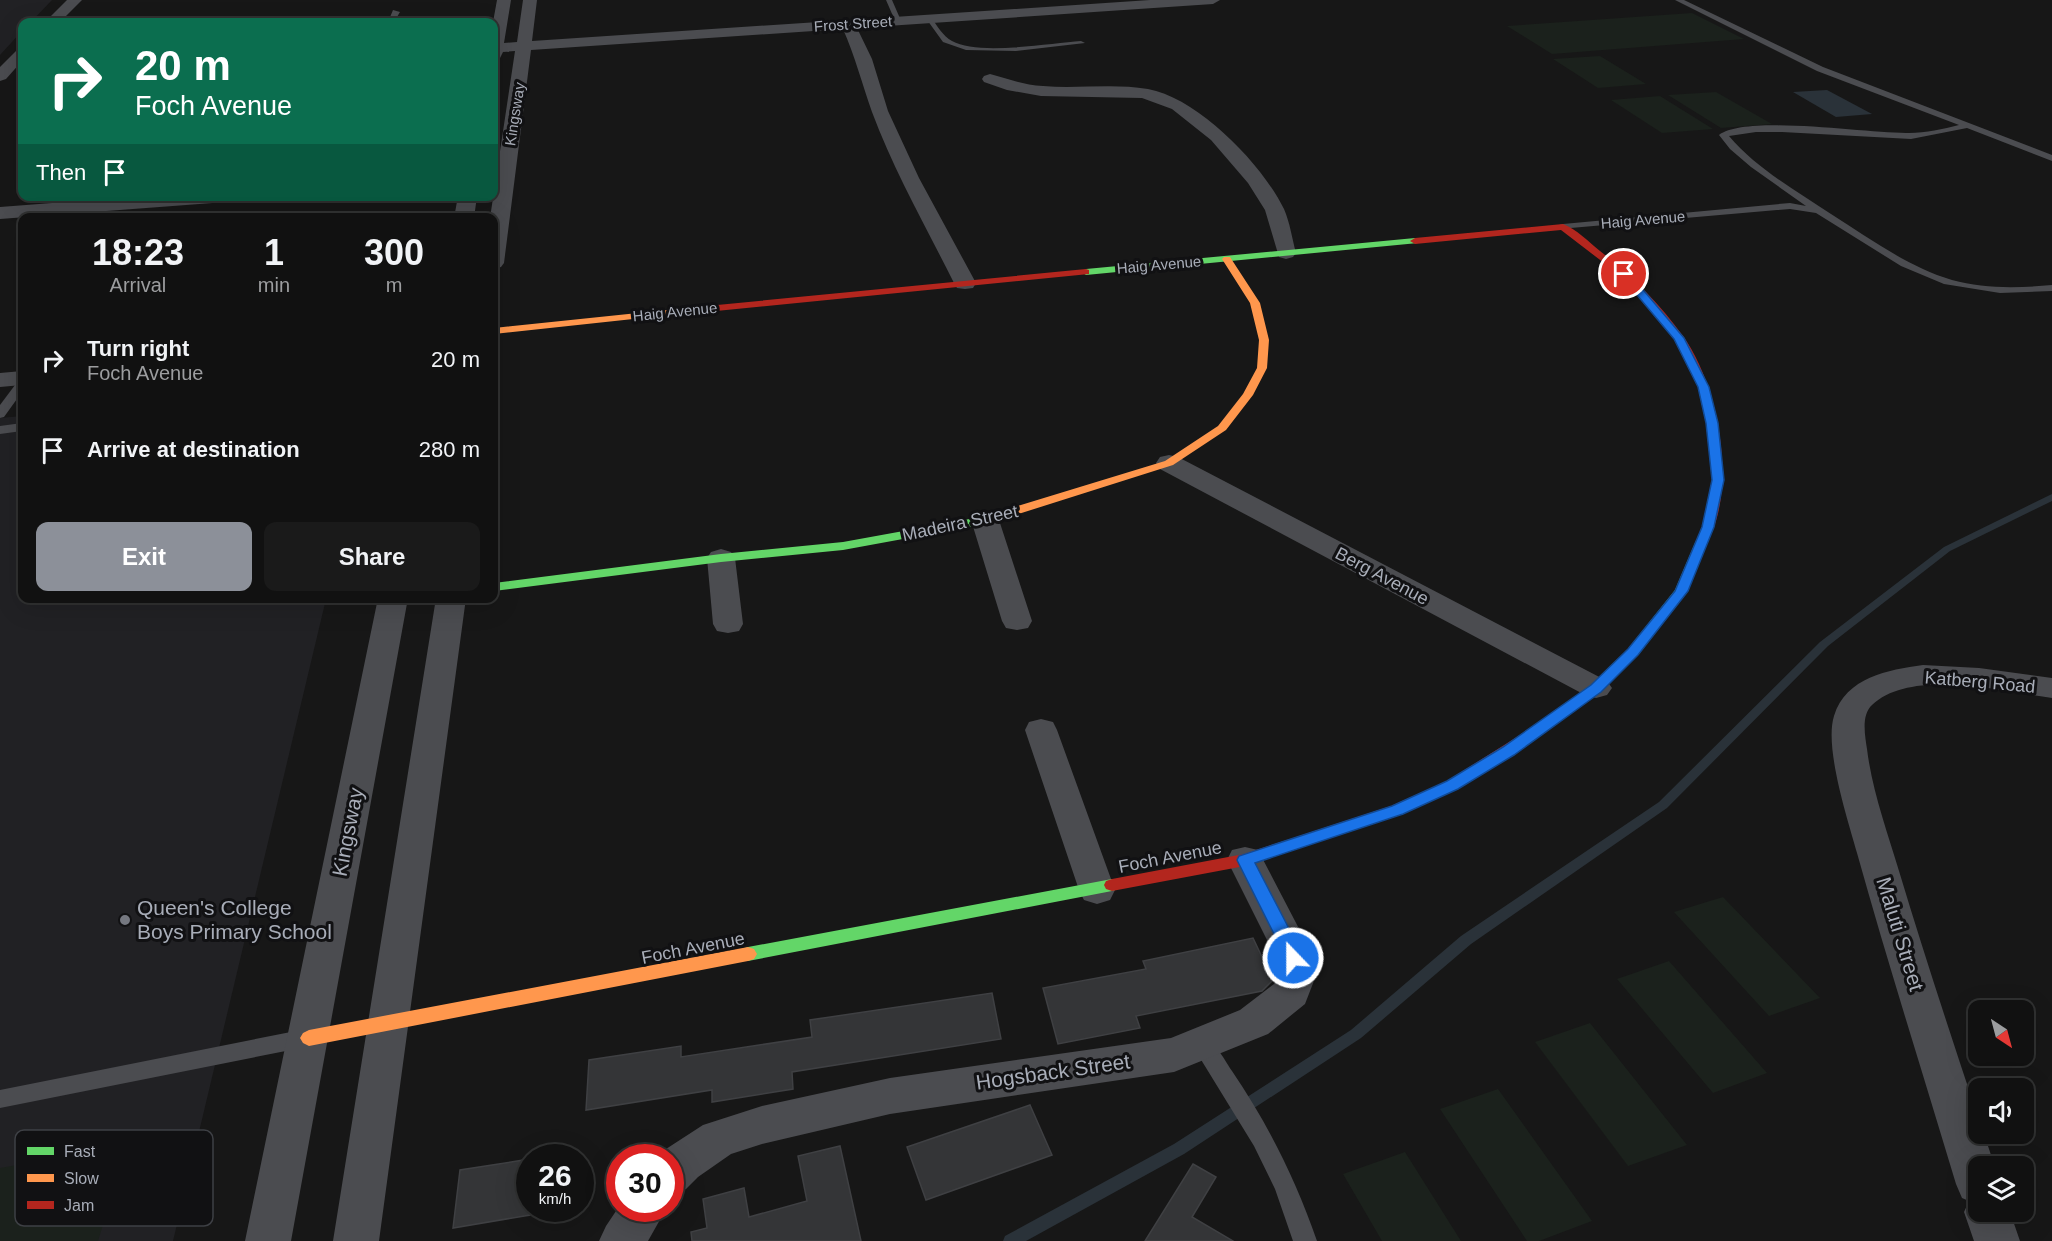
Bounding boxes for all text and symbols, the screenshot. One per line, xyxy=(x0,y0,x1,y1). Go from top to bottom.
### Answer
street label: Frost Street xyxy=(813,12,893,35)
icon: right xyxy=(36,42,114,120)
text: 20 m xyxy=(135,42,231,89)
street label: Kingsway xyxy=(501,80,528,147)
text: Foch Avenue xyxy=(135,91,292,121)
icon: arrive xyxy=(98,156,131,189)
text: Then xyxy=(36,160,86,185)
street label: Haig Avenue xyxy=(1600,207,1686,232)
text: 18:23 xyxy=(92,232,184,273)
text: 1 xyxy=(264,232,284,273)
text: 300 xyxy=(364,232,424,273)
pin xyxy=(1598,248,1649,299)
street label: Haig Avenue xyxy=(1116,252,1202,277)
icon: arrive xyxy=(1607,257,1640,290)
text: Arrival xyxy=(110,274,166,296)
text: min xyxy=(258,274,290,296)
text: m xyxy=(386,274,402,296)
street label: Haig Avenue xyxy=(632,299,718,324)
text: Turn right xyxy=(87,336,189,361)
icon: right xyxy=(36,344,69,377)
text: 20 m xyxy=(431,347,480,372)
text: Foch Avenue xyxy=(87,362,203,384)
icon: arrive xyxy=(36,434,69,467)
text: Arrive at destination xyxy=(87,437,300,462)
text: 280 m xyxy=(419,437,480,462)
street label: Madeira Street xyxy=(900,501,1020,545)
button: Exit xyxy=(36,522,252,591)
button: Share xyxy=(264,522,480,591)
street label: Berg Avenue xyxy=(1332,543,1432,609)
street label: Katberg Road xyxy=(1924,667,2036,697)
street label: Kingsway xyxy=(328,785,367,878)
street label: Foch Avenue xyxy=(1117,837,1223,877)
street label: Maluti Street xyxy=(1872,874,1929,994)
place label: Queen's College Boys Primary School xyxy=(137,896,332,943)
marker: Queen's College Boys Primary School xyxy=(118,913,132,927)
position arrow xyxy=(1261,926,1325,990)
street label: Foch Avenue xyxy=(640,928,746,968)
north arrow xyxy=(1968,1000,2034,1066)
map controls xyxy=(1968,1000,2034,1222)
street label: Hogsback Street xyxy=(974,1049,1132,1094)
button: sound xyxy=(1968,1078,2034,1144)
legend xyxy=(15,1130,213,1226)
text: Fast xyxy=(64,1143,96,1160)
speed limit sign: 30 xyxy=(606,1144,684,1222)
button: layers xyxy=(1968,1156,2034,1222)
text: 26 xyxy=(538,1159,572,1192)
text: Slow xyxy=(64,1170,99,1187)
text: km/h xyxy=(539,1190,571,1207)
text: Jam xyxy=(64,1197,94,1214)

